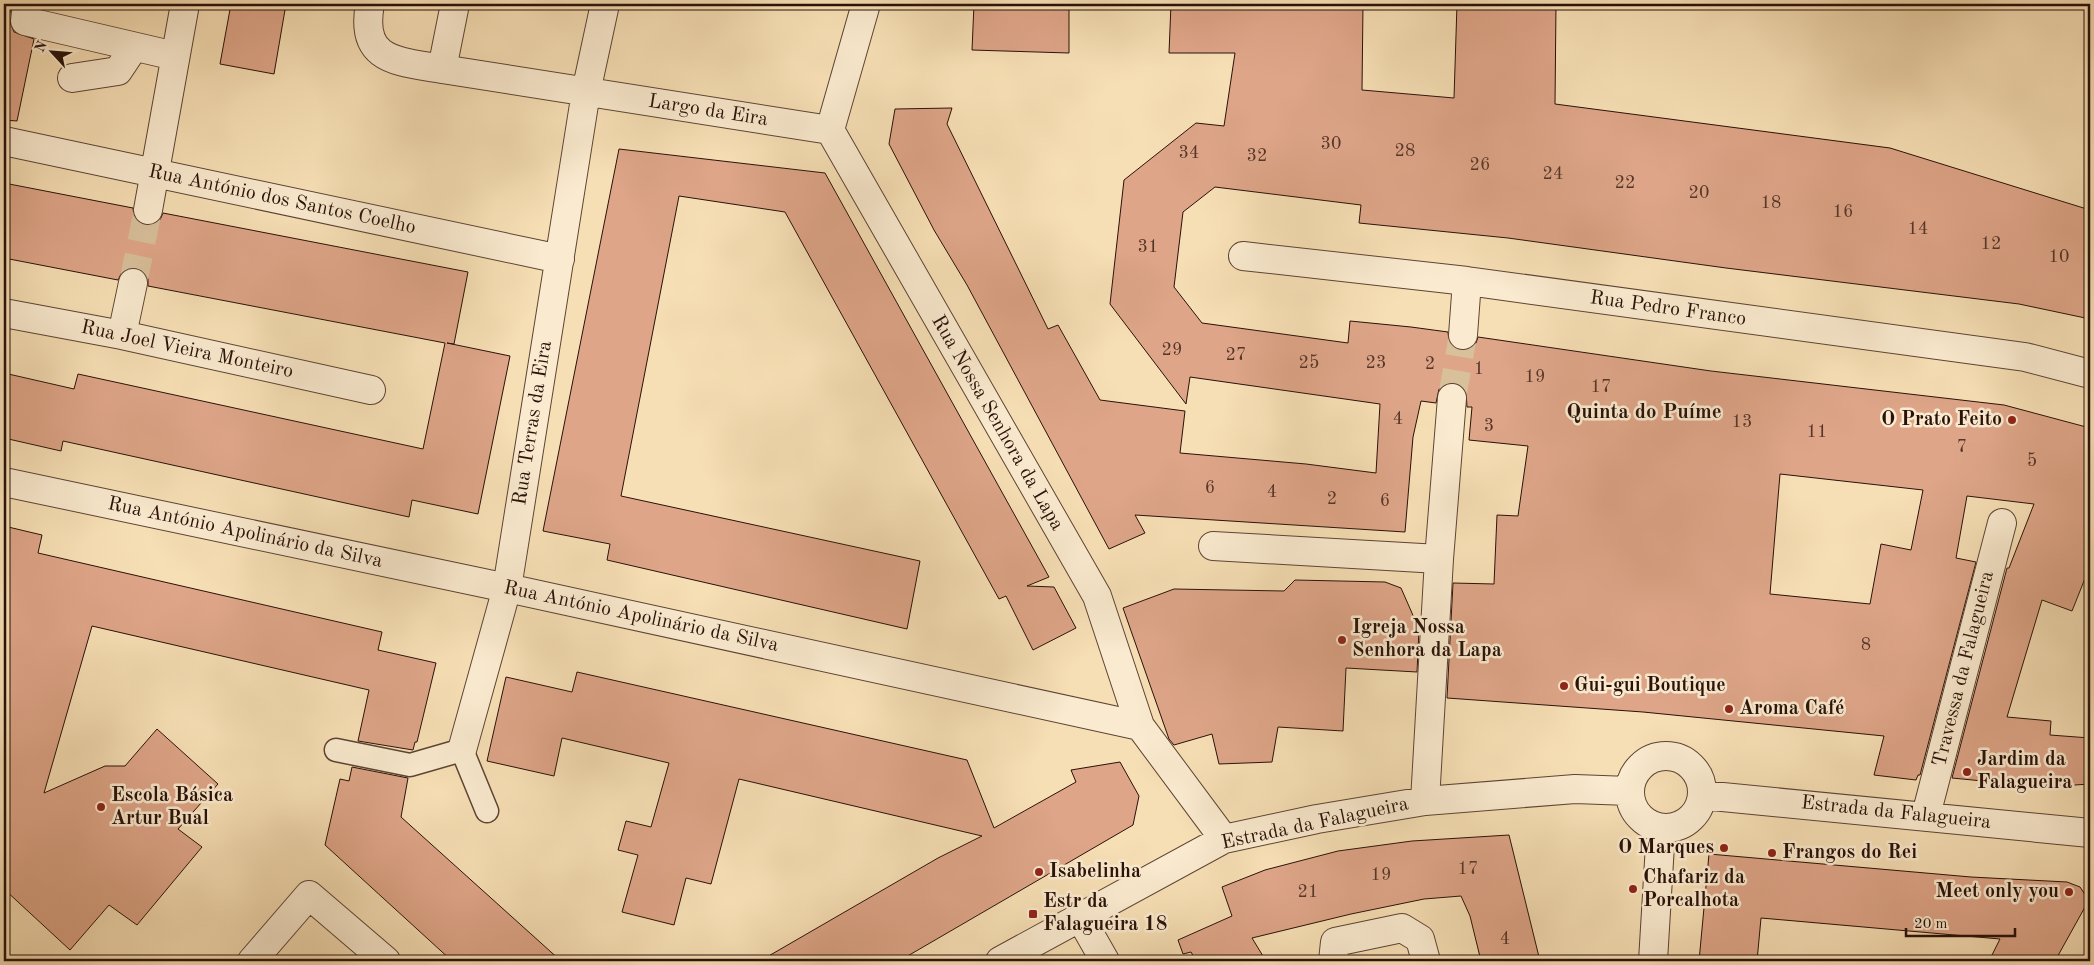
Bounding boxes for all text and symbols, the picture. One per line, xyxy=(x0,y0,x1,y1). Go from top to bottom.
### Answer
north arrow xyxy=(28,28,78,78)
text: N xyxy=(33,39,50,55)
street label: Largo da Eira xyxy=(647,92,769,130)
house number: 30 xyxy=(1321,135,1341,153)
house number: 28 xyxy=(1395,142,1415,160)
house number: 34 xyxy=(1179,144,1199,162)
house number: 32 xyxy=(1247,147,1267,165)
house number: 26 xyxy=(1470,156,1490,174)
street label: Rua António dos Santos Coelho xyxy=(146,162,418,238)
house number: 24 xyxy=(1543,165,1563,183)
house number: 22 xyxy=(1615,174,1635,192)
house number: 20 xyxy=(1689,184,1709,202)
house number: 18 xyxy=(1761,194,1781,212)
house number: 16 xyxy=(1833,203,1853,221)
house number: 14 xyxy=(1908,220,1928,238)
house number: 12 xyxy=(1981,235,2001,253)
house number: 31 xyxy=(1138,238,1158,256)
house number: 10 xyxy=(2049,248,2069,266)
street label: Rua Pedro Franco xyxy=(1589,288,1747,330)
street label: Rua Nossa Senhora da Lapa xyxy=(927,312,1067,534)
street label: Rua Joel Vieira Monteiro xyxy=(79,318,295,382)
street label: Rua Terras da Eira xyxy=(510,339,556,507)
house number: 29 xyxy=(1162,341,1182,359)
house number: 27 xyxy=(1226,346,1246,364)
house number: 25 xyxy=(1299,354,1319,372)
house number: 23 xyxy=(1366,354,1386,372)
house number: 2 xyxy=(1425,355,1435,373)
house number: 1 xyxy=(1474,360,1484,378)
house number: 19 xyxy=(1525,368,1545,386)
house number: 17 xyxy=(1591,378,1611,396)
district label: Quinta do Puíme xyxy=(1566,402,1722,423)
house number: 4 xyxy=(1393,410,1403,428)
place label: O Prato Feito xyxy=(1881,410,2002,430)
house number: 13 xyxy=(1732,413,1752,431)
marker: O Prato Feito xyxy=(2006,414,2018,426)
house number: 3 xyxy=(1484,417,1494,435)
house number: 11 xyxy=(1807,423,1827,441)
house number: 7 xyxy=(1957,438,1967,456)
house number: 5 xyxy=(2027,452,2037,470)
house number: 6 xyxy=(1205,479,1215,497)
house number: 4 xyxy=(1267,483,1277,501)
house number: 2 xyxy=(1327,490,1337,508)
house number: 6 xyxy=(1380,492,1390,510)
street label: Rua António Apolinário da Silva xyxy=(106,494,384,572)
street label: Travessa da Falagueira xyxy=(1930,569,1998,769)
street label: Rua António Apolinário da Silva xyxy=(502,578,780,656)
place label: Igreja Nossa Senhora da Lapa xyxy=(1352,618,1502,661)
marker: Igreja Nossa Senhora da Lapa xyxy=(1336,634,1348,646)
house number: 8 xyxy=(1861,636,1871,654)
place label: Gui-gui Boutique xyxy=(1574,676,1726,696)
marker: Gui-gui Boutique xyxy=(1558,680,1570,692)
place label: Aroma Café xyxy=(1739,699,1844,719)
marker: Aroma Café xyxy=(1723,703,1735,715)
place label: Jardim da Falagueira xyxy=(1977,750,2073,793)
marker: Jardim da Falagueira xyxy=(1961,766,1973,778)
place label: Escola Básica Artur Bual xyxy=(111,786,233,829)
street label: Estrada da Falagueira xyxy=(1800,793,1992,833)
street label: Estrada da Falagueira xyxy=(1220,794,1411,854)
marker: Escola Básica Artur Bual xyxy=(95,801,107,813)
place label: O Marques xyxy=(1618,838,1714,858)
marker: O Marques xyxy=(1718,842,1730,854)
place label: Frangos do Rei xyxy=(1782,843,1917,863)
marker: Frangos do Rei xyxy=(1766,847,1778,859)
house number: 17 xyxy=(1458,860,1478,878)
place label: Isabelinha xyxy=(1049,862,1141,882)
marker: Isabelinha xyxy=(1033,866,1045,878)
house number: 19 xyxy=(1371,866,1391,884)
place label: Chafariz da Porcalhota xyxy=(1643,868,1745,911)
place label: Meet only you xyxy=(1935,882,2059,902)
house number: 21 xyxy=(1298,883,1318,901)
marker: Chafariz da Porcalhota xyxy=(1627,883,1639,895)
marker: Meet only you xyxy=(2063,886,2075,898)
place label: Estr da Falagueira 18 xyxy=(1043,892,1167,935)
scale bar xyxy=(1906,905,2015,937)
marker: Estr da Falagueira 18 xyxy=(1027,908,1039,920)
text: 20 m xyxy=(1914,917,1948,932)
house number: 4 xyxy=(1500,930,1510,948)

